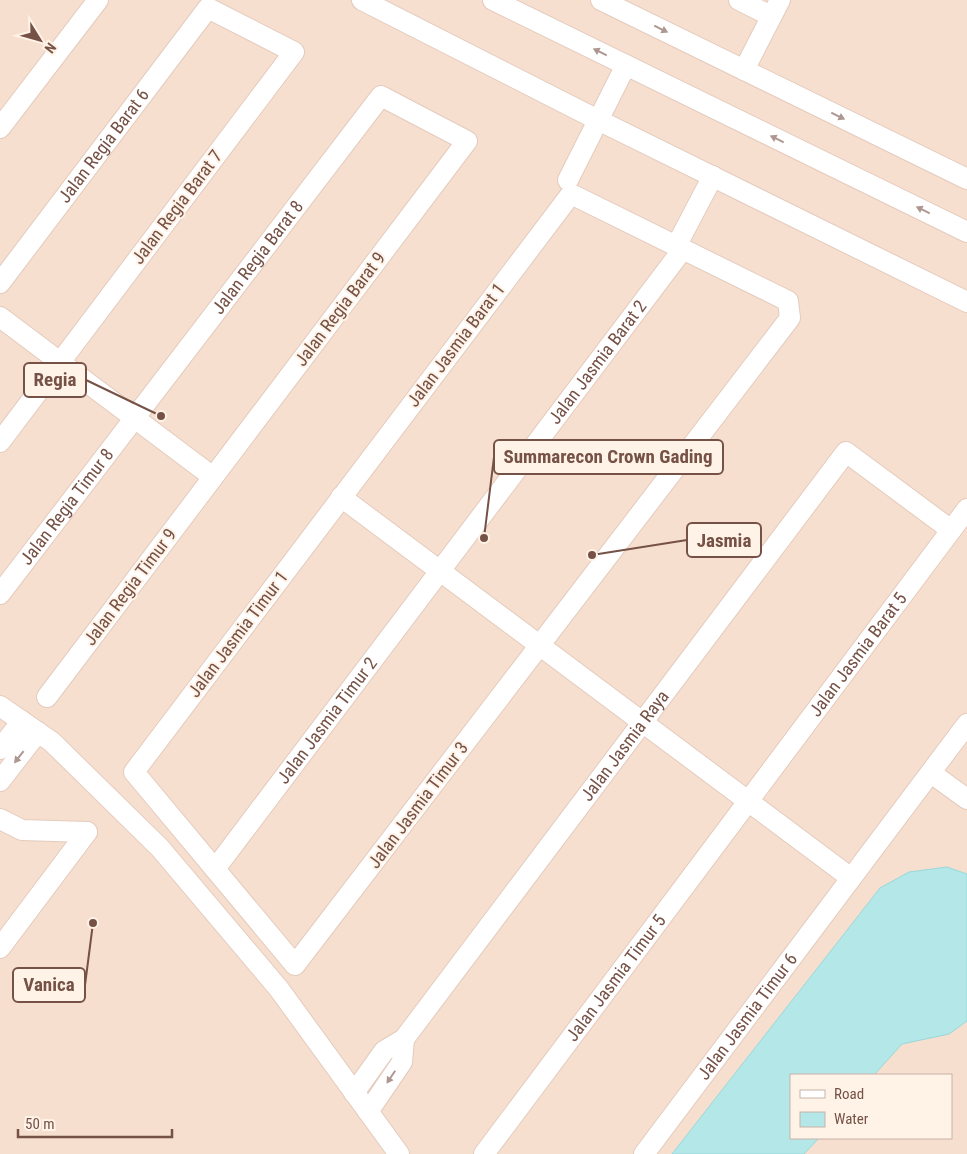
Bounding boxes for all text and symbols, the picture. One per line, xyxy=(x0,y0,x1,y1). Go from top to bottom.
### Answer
north arrow xyxy=(15,15,65,65)
one-way arrow xyxy=(654,25,668,33)
text: N xyxy=(41,40,59,56)
one-way arrow xyxy=(593,48,607,56)
street label: Jalan Regia Barat 6 xyxy=(54,84,153,207)
one-way arrow xyxy=(831,112,845,120)
one-way arrow xyxy=(770,135,784,143)
street label: Jalan Regia Barat 7 xyxy=(127,145,226,268)
street label: Jalan Regia Barat 8 xyxy=(207,196,307,318)
one-way arrow xyxy=(916,206,930,214)
street label: Jalan Regia Barat 9 xyxy=(290,248,389,370)
street label: Jalan Jasmia Barat 1 xyxy=(402,279,509,411)
street label: Jalan Jasmia Barat 2 xyxy=(544,296,651,428)
callout: Regia xyxy=(24,363,86,397)
text: Regia xyxy=(34,368,76,391)
callout: Summarecon Crown Gading xyxy=(494,440,723,474)
street label: Jalan Regia Timur 8 xyxy=(15,444,118,569)
text: Summarecon Crown Gading xyxy=(503,445,713,468)
callout: Jasmia xyxy=(687,523,761,557)
street label: Jalan Regia Timur 9 xyxy=(79,524,180,649)
text: Jasmia xyxy=(697,529,751,552)
street label: Jalan Jasmia Timur 1 xyxy=(183,566,292,701)
street label: Jalan Jasmia Barat 5 xyxy=(804,588,911,720)
street label: Jalan Jasmia Timur 2 xyxy=(272,653,381,788)
street label: Jalan Jasmia Raya xyxy=(576,686,673,805)
street label: Jalan Jasmia Timur 3 xyxy=(363,737,472,872)
one-way arrow xyxy=(14,750,25,763)
street label: Jalan Jasmia Timur 5 xyxy=(561,910,670,1045)
street label: Jalan Jasmia Timur 6 xyxy=(693,949,801,1084)
callout: Vanica xyxy=(13,968,85,1002)
text: Vanica xyxy=(23,973,75,996)
one-way arrow xyxy=(386,1071,396,1084)
legend xyxy=(790,1074,952,1139)
text: Road xyxy=(834,1085,864,1103)
scale bar xyxy=(18,1106,171,1138)
text: Water xyxy=(834,1110,869,1128)
text: 50 m xyxy=(25,1115,55,1133)

